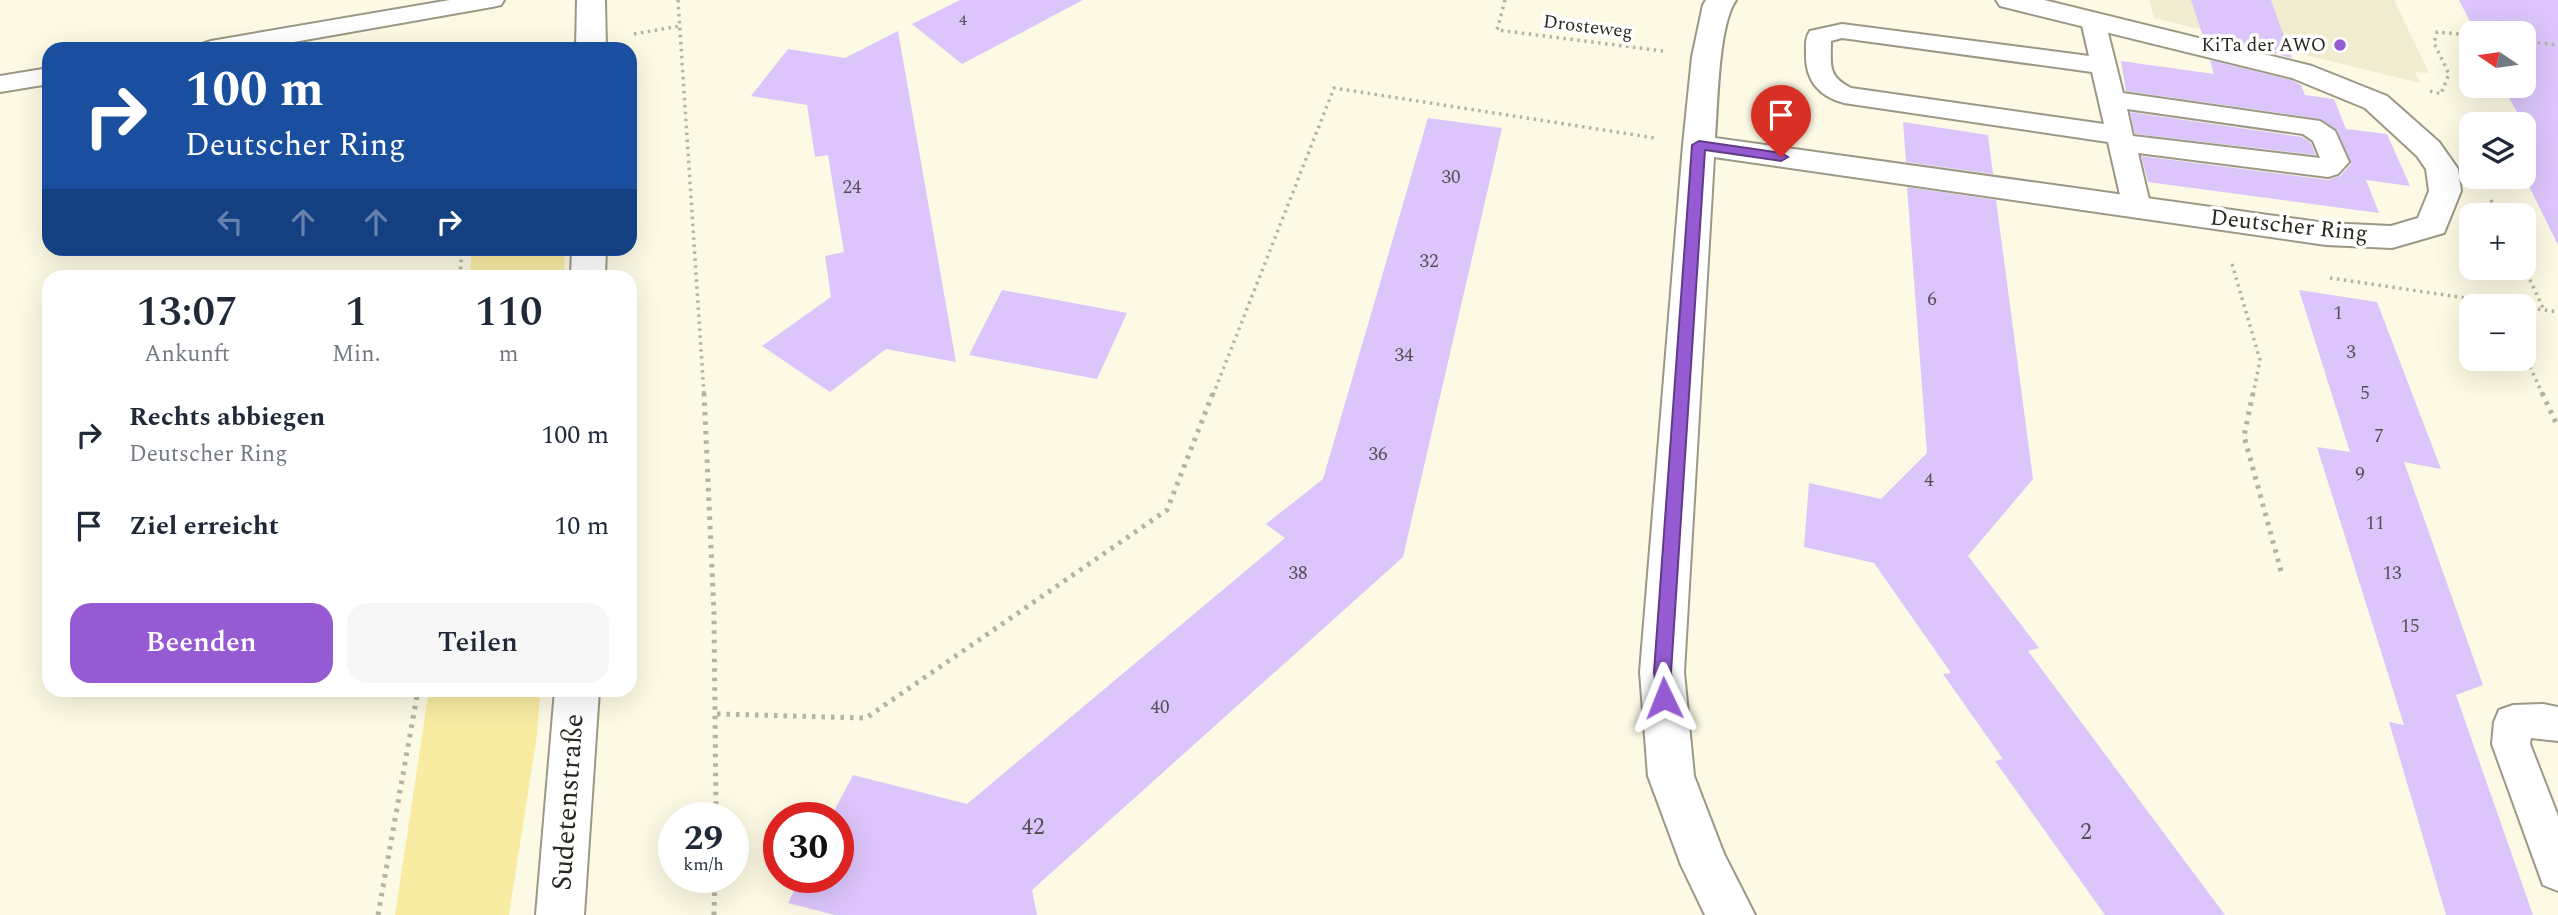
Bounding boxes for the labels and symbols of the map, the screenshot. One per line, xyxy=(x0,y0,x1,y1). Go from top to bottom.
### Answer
street label: Drosteweg xyxy=(1541,7,1635,47)
house number: 4 xyxy=(959,8,967,32)
north arrow xyxy=(2459,21,2536,98)
place label: KiTa der AWO xyxy=(2201,31,2326,60)
marker: KiTa der AWO xyxy=(2332,37,2348,53)
pin xyxy=(1751,85,1811,157)
house number: 30 xyxy=(1441,163,1461,192)
house number: 24 xyxy=(842,173,862,202)
street label: Deutscher Ring xyxy=(2208,200,2370,252)
house number: 32 xyxy=(1419,247,1439,276)
house number: 6 xyxy=(1927,285,1937,314)
house number: 1 xyxy=(2333,299,2343,328)
house number: 3 xyxy=(2346,338,2356,367)
house number: 34 xyxy=(1394,341,1414,370)
house number: 5 xyxy=(2360,379,2370,408)
house number: 7 xyxy=(2374,422,2384,451)
house number: 36 xyxy=(1368,440,1388,469)
house number: 9 xyxy=(2355,460,2365,489)
house number: 4 xyxy=(1924,466,1934,495)
house number: 11 xyxy=(2365,509,2385,538)
house number: 38 xyxy=(1288,559,1308,588)
house number: 13 xyxy=(2382,559,2402,588)
house number: 15 xyxy=(2400,612,2420,641)
position arrow xyxy=(1627,661,1701,735)
house number: 40 xyxy=(1150,693,1170,722)
street label: Sudetenstraße xyxy=(540,712,596,892)
speed limit sign: 30 xyxy=(763,802,854,893)
house number: 42 xyxy=(1022,810,1045,845)
house number: 2 xyxy=(2080,815,2092,850)

